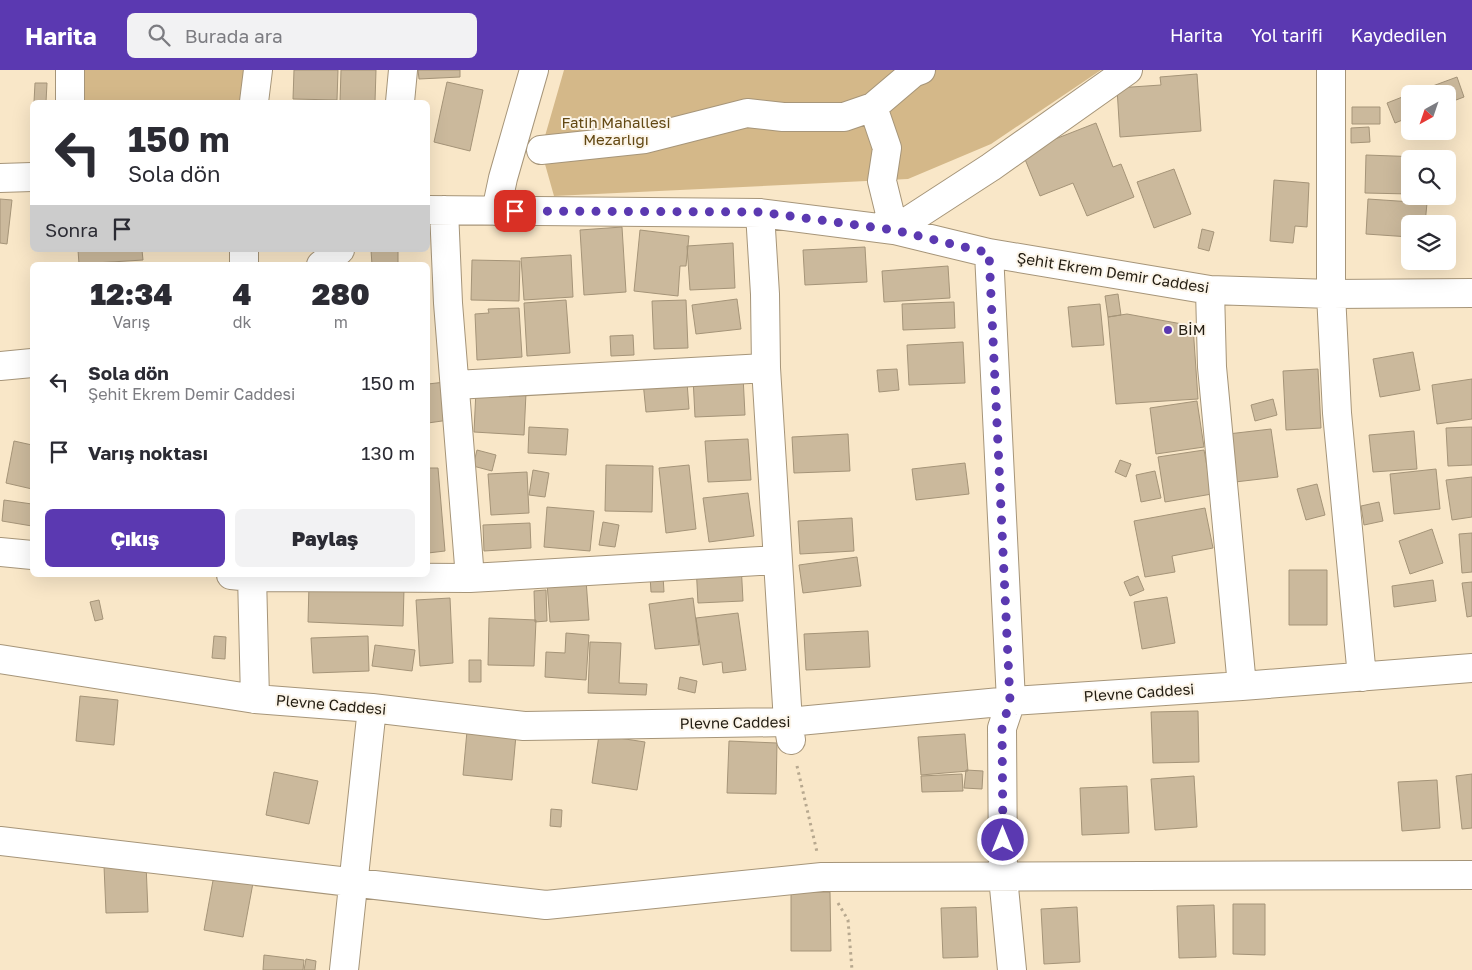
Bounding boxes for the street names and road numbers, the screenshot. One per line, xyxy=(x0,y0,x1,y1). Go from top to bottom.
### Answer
street label: Şehit Ekrem Demir Caddesi xyxy=(1016,248,1210,296)
street label: Plevne Caddesi xyxy=(1083,679,1195,705)
street label: Plevne Caddesi xyxy=(275,690,387,718)
street label: Plevne Caddesi xyxy=(679,712,791,732)

